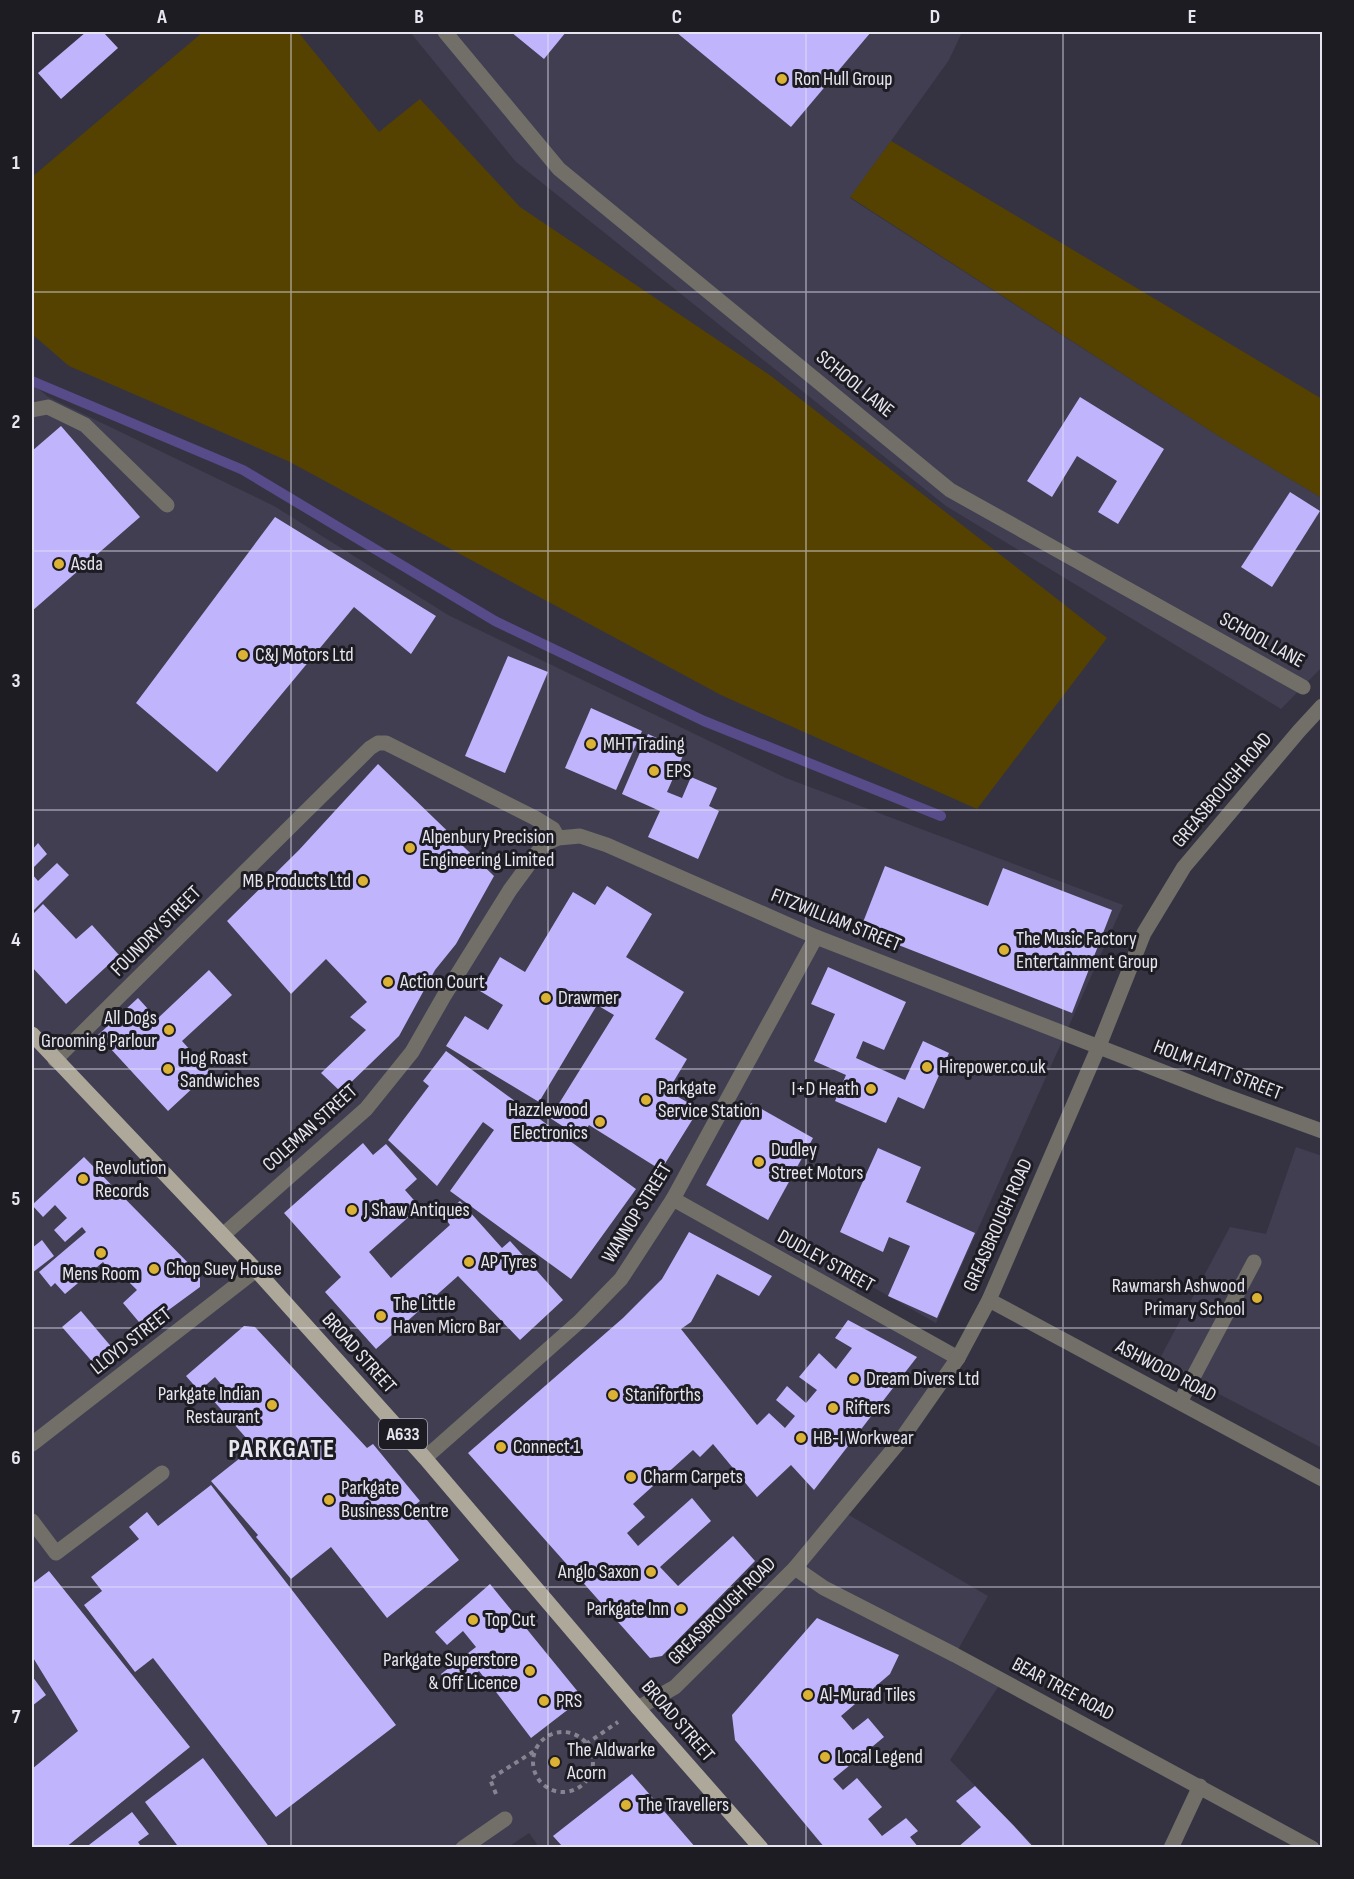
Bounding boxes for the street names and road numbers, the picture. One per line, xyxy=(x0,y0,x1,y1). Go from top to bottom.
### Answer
street label: SCHOOL LANE xyxy=(811,345,899,423)
street label: SCHOOL LANE xyxy=(1215,607,1309,673)
street label: GREASBROUGH ROAD xyxy=(1167,728,1277,852)
street label: FOUNDRY STREET xyxy=(106,881,206,981)
street label: FITZWILLIAM STREET xyxy=(767,883,905,957)
street label: HOLM FLATT STREET xyxy=(1150,1035,1286,1105)
street label: COLEMAN STREET xyxy=(258,1079,362,1177)
street label: GREASBROUGH ROAD xyxy=(958,1155,1038,1295)
street label: WANNOP STREET xyxy=(597,1159,677,1267)
street label: DUDLEY STREET xyxy=(773,1225,879,1297)
street label: LLOYD STREET xyxy=(86,1302,176,1380)
street label: BROAD STREET xyxy=(317,1308,401,1398)
street label: ASHWOOD ROAD xyxy=(1111,1334,1220,1407)
road number: A633 xyxy=(379,1419,427,1449)
street label: GREASBROUGH ROAD xyxy=(663,1552,781,1670)
street label: BEAR TREE ROAD xyxy=(1008,1652,1118,1726)
street label: BROAD STREET xyxy=(636,1675,720,1767)

